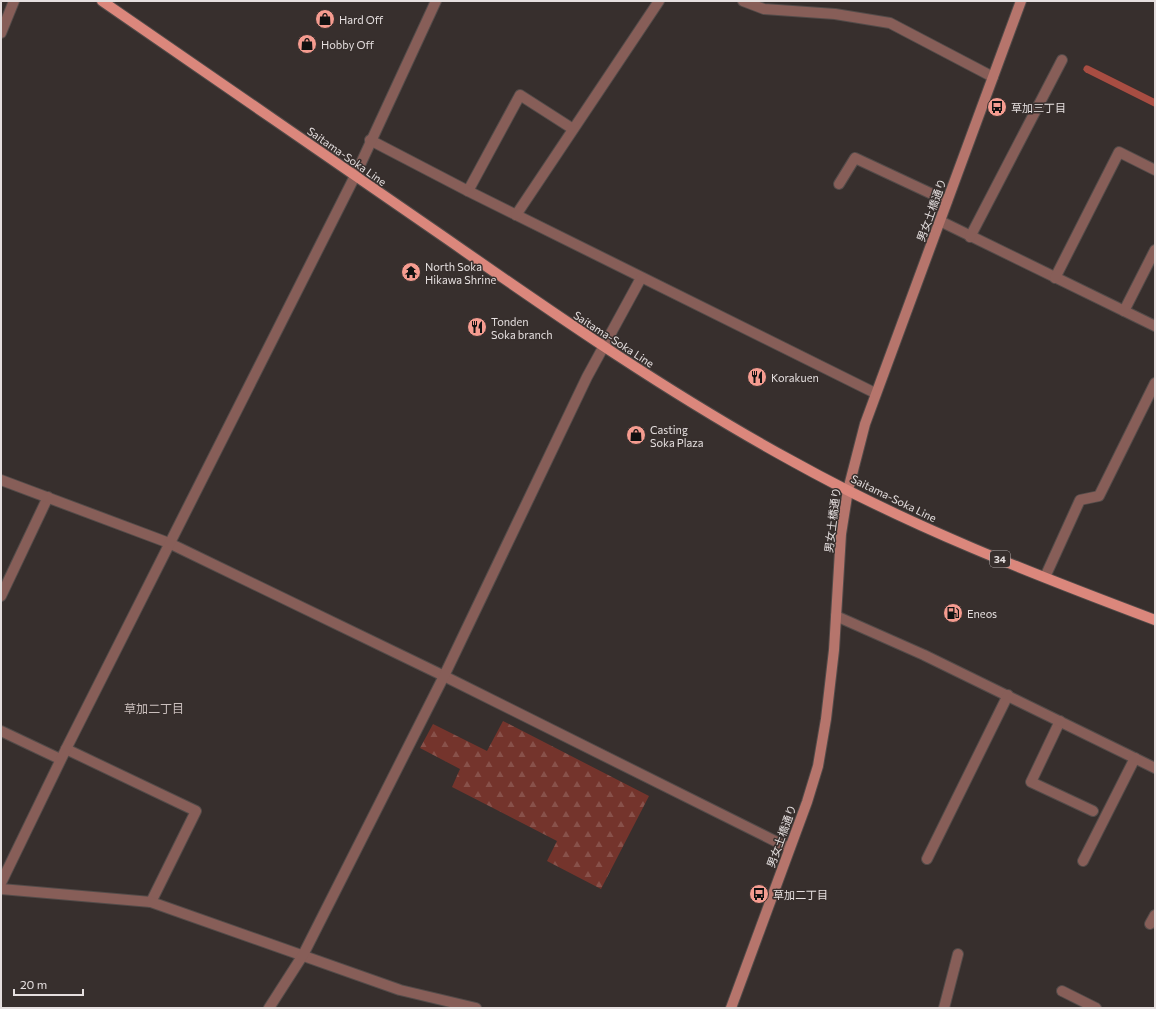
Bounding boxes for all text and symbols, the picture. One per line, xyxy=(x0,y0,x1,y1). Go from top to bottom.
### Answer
shop icon: Hard Off xyxy=(314,8,336,30)
place label: Hard Off xyxy=(339,13,384,26)
shop icon: Hobby Off xyxy=(296,33,318,55)
place label: Hobby Off xyxy=(321,38,374,51)
bus stop icon: 草加三丁目 xyxy=(986,96,1008,118)
place label: 草加三丁目 xyxy=(1011,101,1066,114)
street label: Saitama-Soka Line xyxy=(305,124,389,188)
street label: 男女土橋通り xyxy=(914,177,948,243)
place label: North Soka Hikawa Shrine xyxy=(425,260,496,286)
temple icon: North Soka Hikawa Shrine xyxy=(400,261,422,283)
street label: Saitama-Soka Line xyxy=(571,308,657,370)
place label: Tonden Soka branch xyxy=(491,315,552,341)
restaurant icon: Tonden Soka branch xyxy=(466,316,488,338)
restaurant icon: Korakuen xyxy=(746,366,768,388)
place label: Korakuen xyxy=(771,371,819,384)
place label: Casting Soka Plaza xyxy=(650,423,704,449)
shop icon: Casting Soka Plaza xyxy=(625,424,647,446)
street label: Saitama-Soka Line xyxy=(849,472,939,524)
street label: 男女土橋通り xyxy=(822,486,842,554)
road number: 34 xyxy=(990,551,1010,567)
fuel station icon: Eneos xyxy=(942,602,964,624)
place label: Eneos xyxy=(967,607,997,620)
district label: 草加二丁目 xyxy=(124,701,184,715)
street label: 男女土橋通り xyxy=(764,803,798,869)
bus stop icon: 草加二丁目 xyxy=(748,883,770,905)
place label: 草加二丁目 xyxy=(773,888,828,901)
scale bar xyxy=(14,971,83,997)
text: 20 m xyxy=(20,977,47,991)

